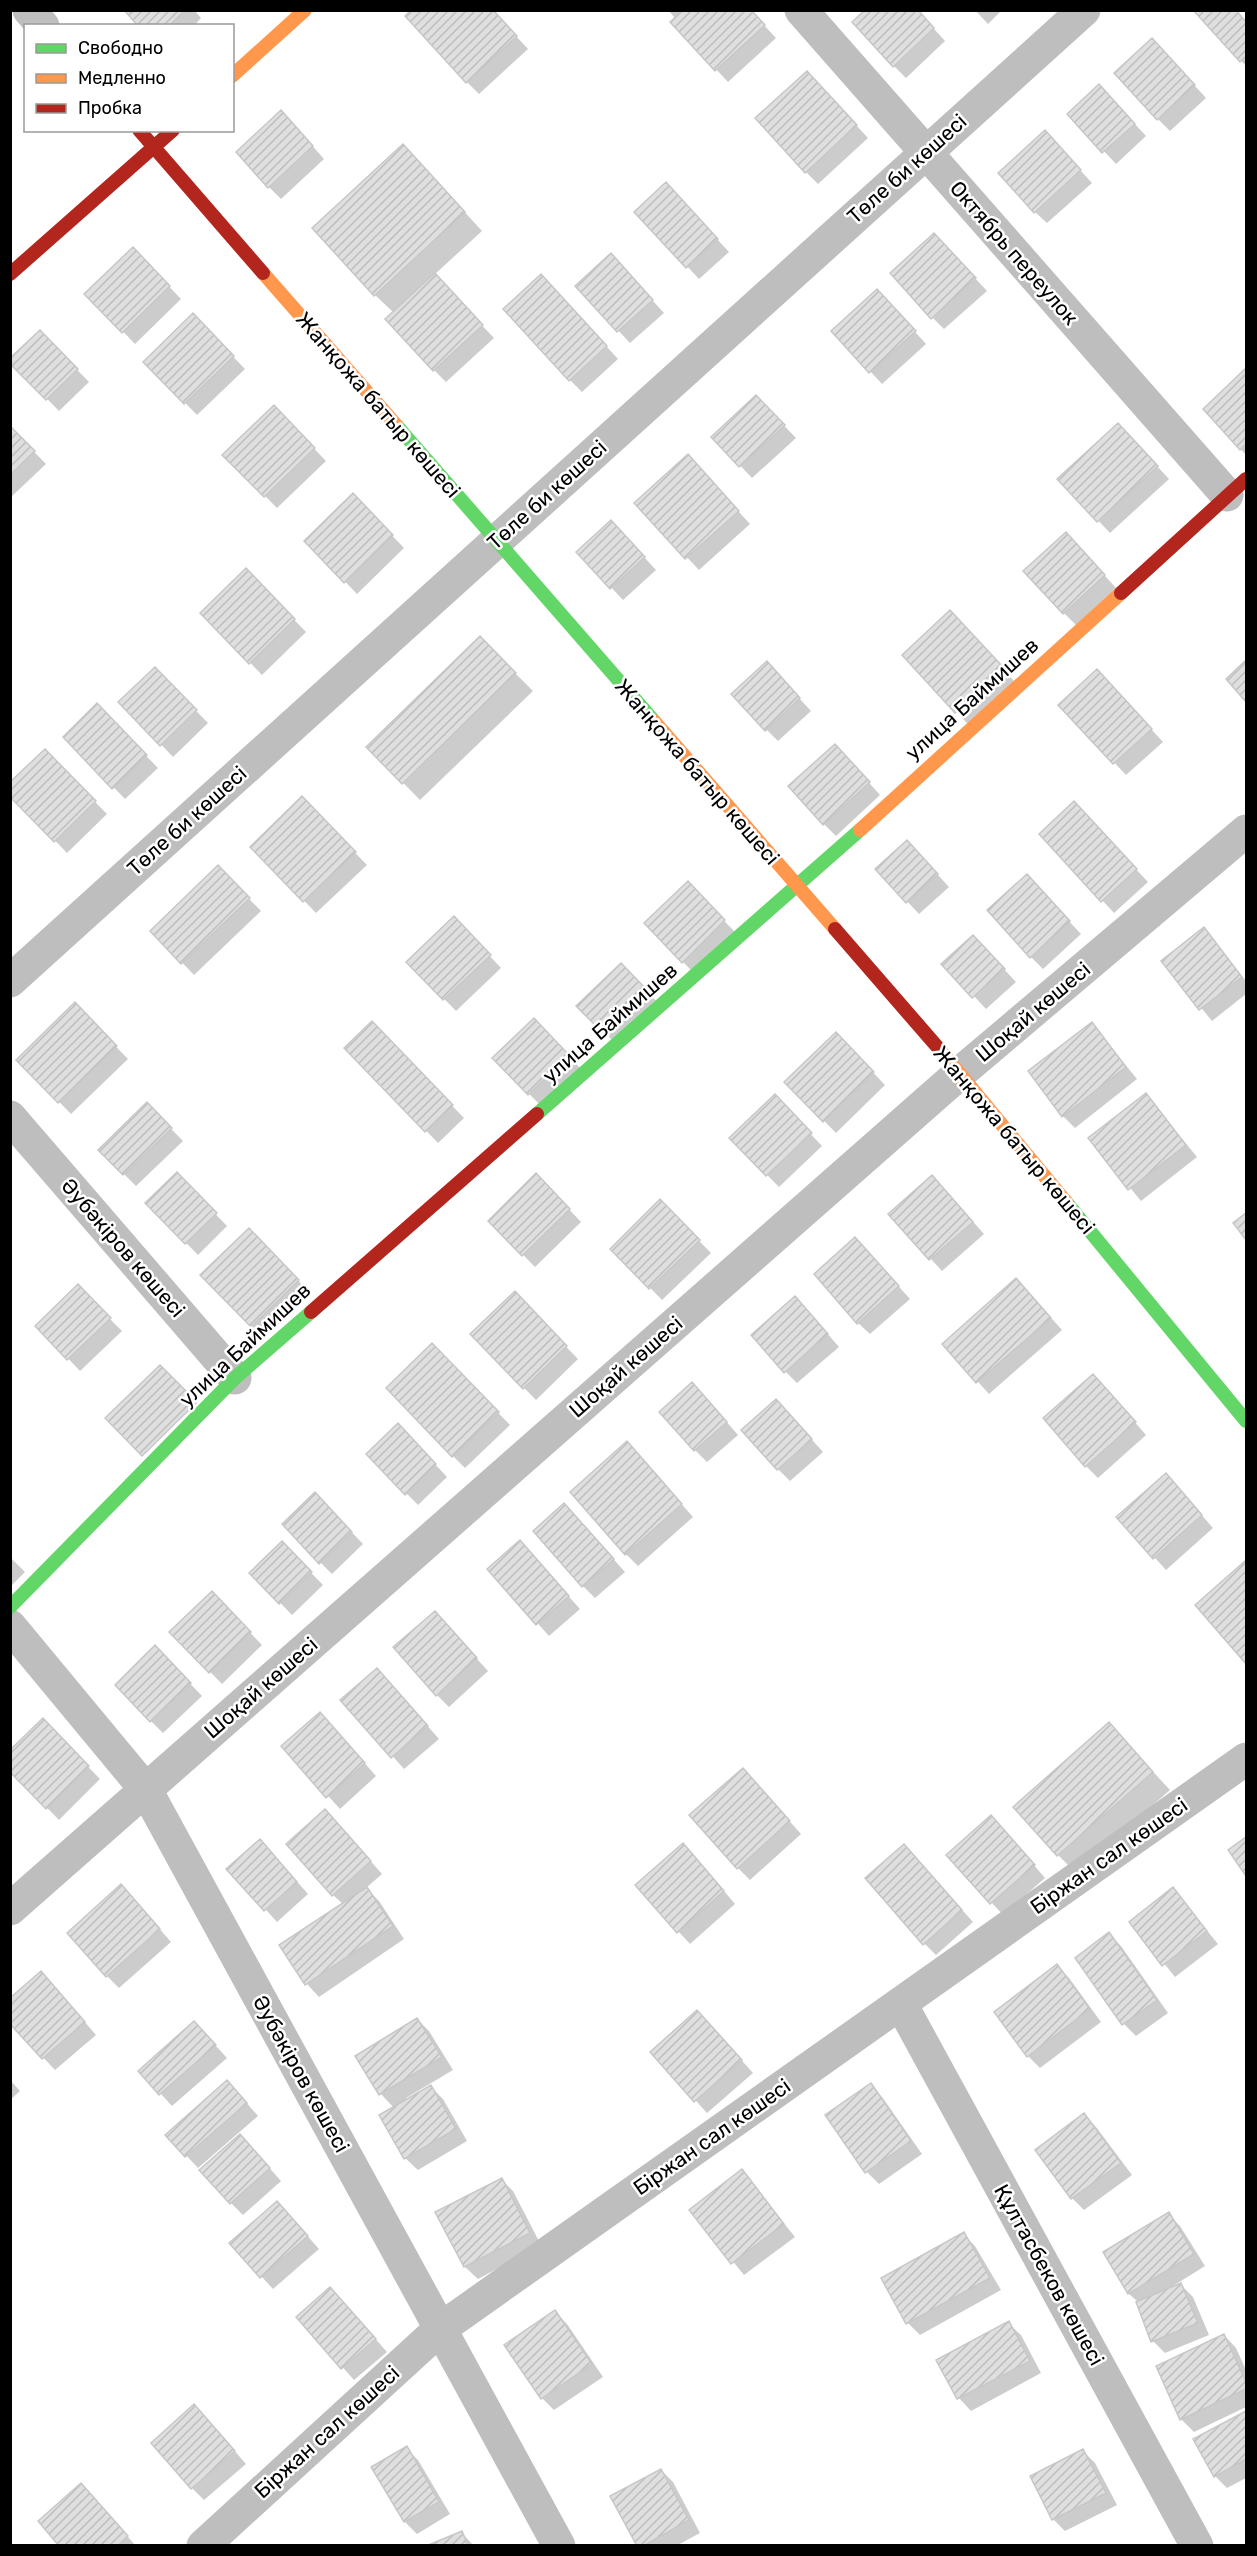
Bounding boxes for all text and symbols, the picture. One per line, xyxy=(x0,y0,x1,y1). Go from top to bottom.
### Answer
legend xyxy=(24,24,234,132)
text: Свободно xyxy=(78,37,163,59)
text: Медленно xyxy=(78,67,166,89)
text: Пробка xyxy=(78,97,142,119)
street label: Төле би көшесі xyxy=(842,109,971,229)
street label: Октябрь переулок xyxy=(945,176,1084,330)
street label: Жанқожа батыр көшесі xyxy=(291,307,466,503)
street label: Төле би көшесі xyxy=(482,435,611,555)
street label: улица Баймишев xyxy=(900,632,1043,765)
street label: Жанқожа батыр көшесі xyxy=(610,674,785,870)
street label: Төле би көшесі xyxy=(122,761,251,881)
street label: Шоқай көшесі xyxy=(970,956,1095,1067)
street label: улица Баймишев xyxy=(537,957,682,1088)
street label: Жанқожа батыр көшесі xyxy=(928,1041,1100,1239)
street label: Әубәкіров көшесі xyxy=(56,1173,190,1322)
street label: улица Баймишев xyxy=(174,1277,316,1412)
street label: Шоқай көшесі xyxy=(564,1311,687,1423)
street label: Шоқай көшесі xyxy=(199,1632,322,1744)
street label: Біржан сал көшесі xyxy=(1025,1792,1192,1919)
street label: Әубәкіров көшесі xyxy=(248,1991,355,2157)
street label: Біржан сал көшесі xyxy=(628,2073,795,2200)
street label: Құлтасбеков көшесі xyxy=(989,2180,1110,2370)
street label: Біржан сал көшесі xyxy=(249,2360,404,2503)

